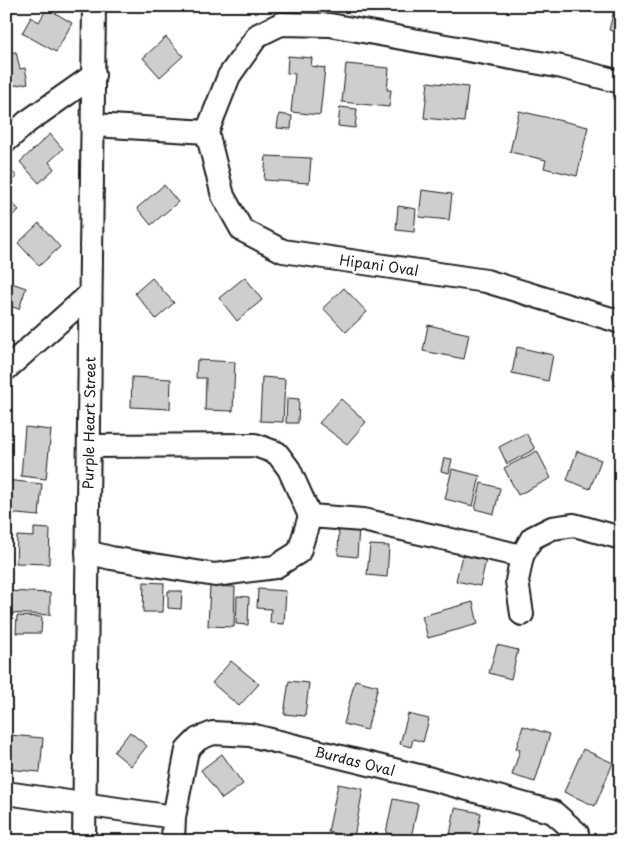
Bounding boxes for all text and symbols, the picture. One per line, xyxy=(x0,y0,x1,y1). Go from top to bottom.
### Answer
street label: Hipani Oval xyxy=(338,249,420,281)
street label: Purple Heart Street xyxy=(77,356,101,489)
street label: Burdas Oval xyxy=(313,741,397,781)

